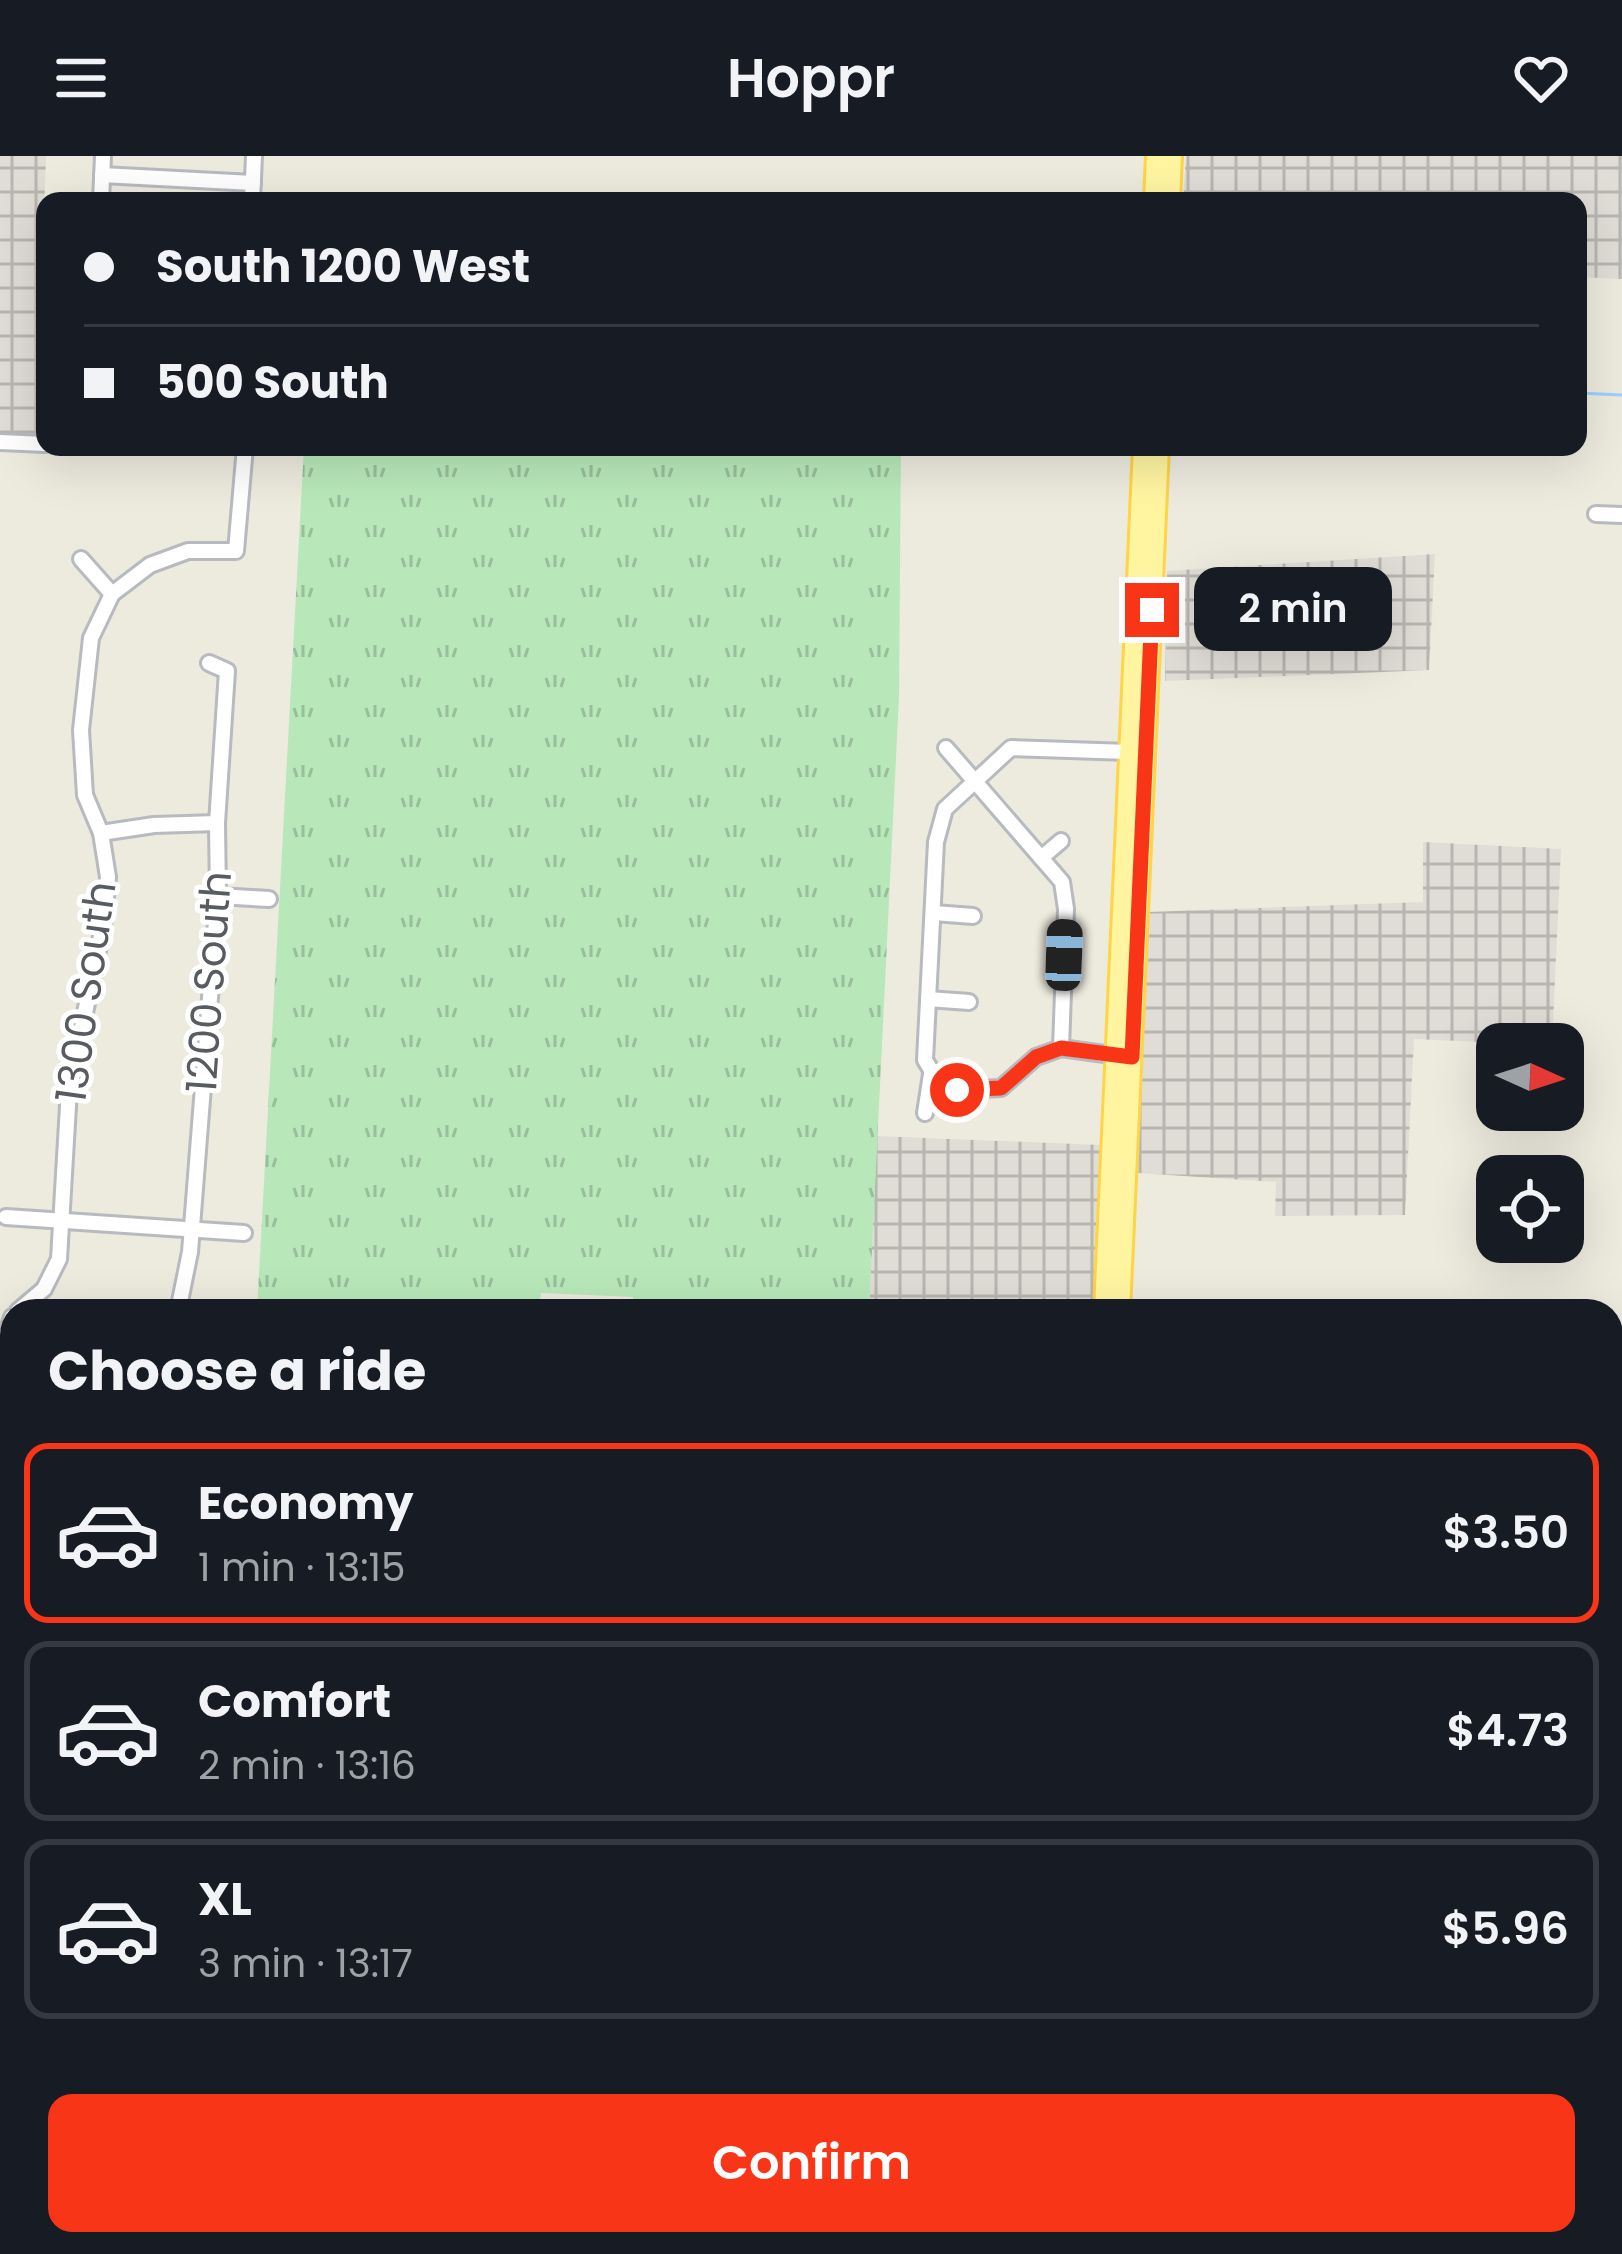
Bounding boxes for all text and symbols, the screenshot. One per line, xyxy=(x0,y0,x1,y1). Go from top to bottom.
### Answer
text: Hoppr xyxy=(727,40,895,116)
icon: menu xyxy=(48,45,114,111)
icon: heart xyxy=(1508,45,1574,111)
text: South 1200 West xyxy=(156,235,530,298)
text: 500 South xyxy=(156,351,389,414)
callout: 2 min xyxy=(1194,568,1392,652)
text: 2 min xyxy=(1238,581,1348,636)
route end xyxy=(1125,583,1179,637)
street label: 1200 South xyxy=(172,869,246,1095)
street label: 1300 South xyxy=(41,878,131,1106)
car xyxy=(1045,918,1083,992)
north arrow xyxy=(1476,1023,1584,1131)
map controls xyxy=(1476,1023,1584,1263)
route start xyxy=(930,1063,984,1117)
button: locate xyxy=(1476,1155,1584,1263)
text: Choose a ride xyxy=(48,1333,426,1409)
text: Economy xyxy=(198,1472,413,1535)
icon: car xyxy=(54,1479,162,1587)
text: $3.50 xyxy=(1443,1501,1569,1564)
text: 1 min · 13:15 xyxy=(198,1540,405,1595)
text: Comfort xyxy=(198,1670,391,1733)
icon: car xyxy=(54,1677,162,1785)
text: $4.73 xyxy=(1447,1699,1569,1762)
text: 2 min · 13:16 xyxy=(198,1738,416,1793)
text: XL xyxy=(198,1868,252,1931)
icon: car xyxy=(54,1875,162,1983)
text: $5.96 xyxy=(1442,1897,1569,1960)
text: 3 min · 13:17 xyxy=(198,1936,413,1991)
button: Confirm xyxy=(48,2094,1575,2232)

